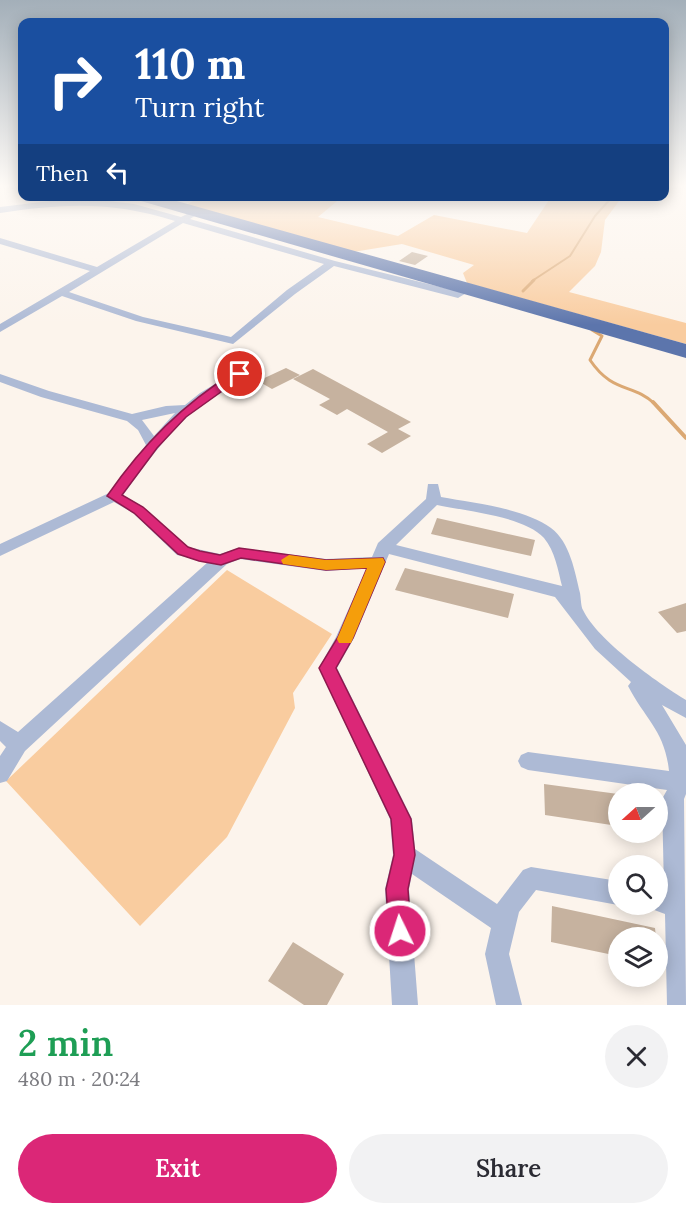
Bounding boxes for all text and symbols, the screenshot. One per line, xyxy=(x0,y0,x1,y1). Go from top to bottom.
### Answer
text: 110 m xyxy=(135,37,246,91)
icon: right xyxy=(36,42,114,120)
text: Turn right xyxy=(135,90,264,124)
icon: left xyxy=(101,156,134,189)
text: Then xyxy=(36,159,89,187)
pin xyxy=(214,348,265,399)
icon: arrive xyxy=(223,357,256,390)
north arrow xyxy=(608,783,668,843)
map controls xyxy=(608,783,668,987)
button: search xyxy=(608,855,668,915)
position arrow xyxy=(368,899,432,963)
button: layers xyxy=(608,927,668,987)
text: 2 min xyxy=(18,1020,113,1066)
button: close xyxy=(605,1025,668,1088)
text: 480 m · 20:24 xyxy=(18,1066,140,1091)
button: Exit xyxy=(18,1134,337,1203)
button: Share xyxy=(349,1134,668,1203)

